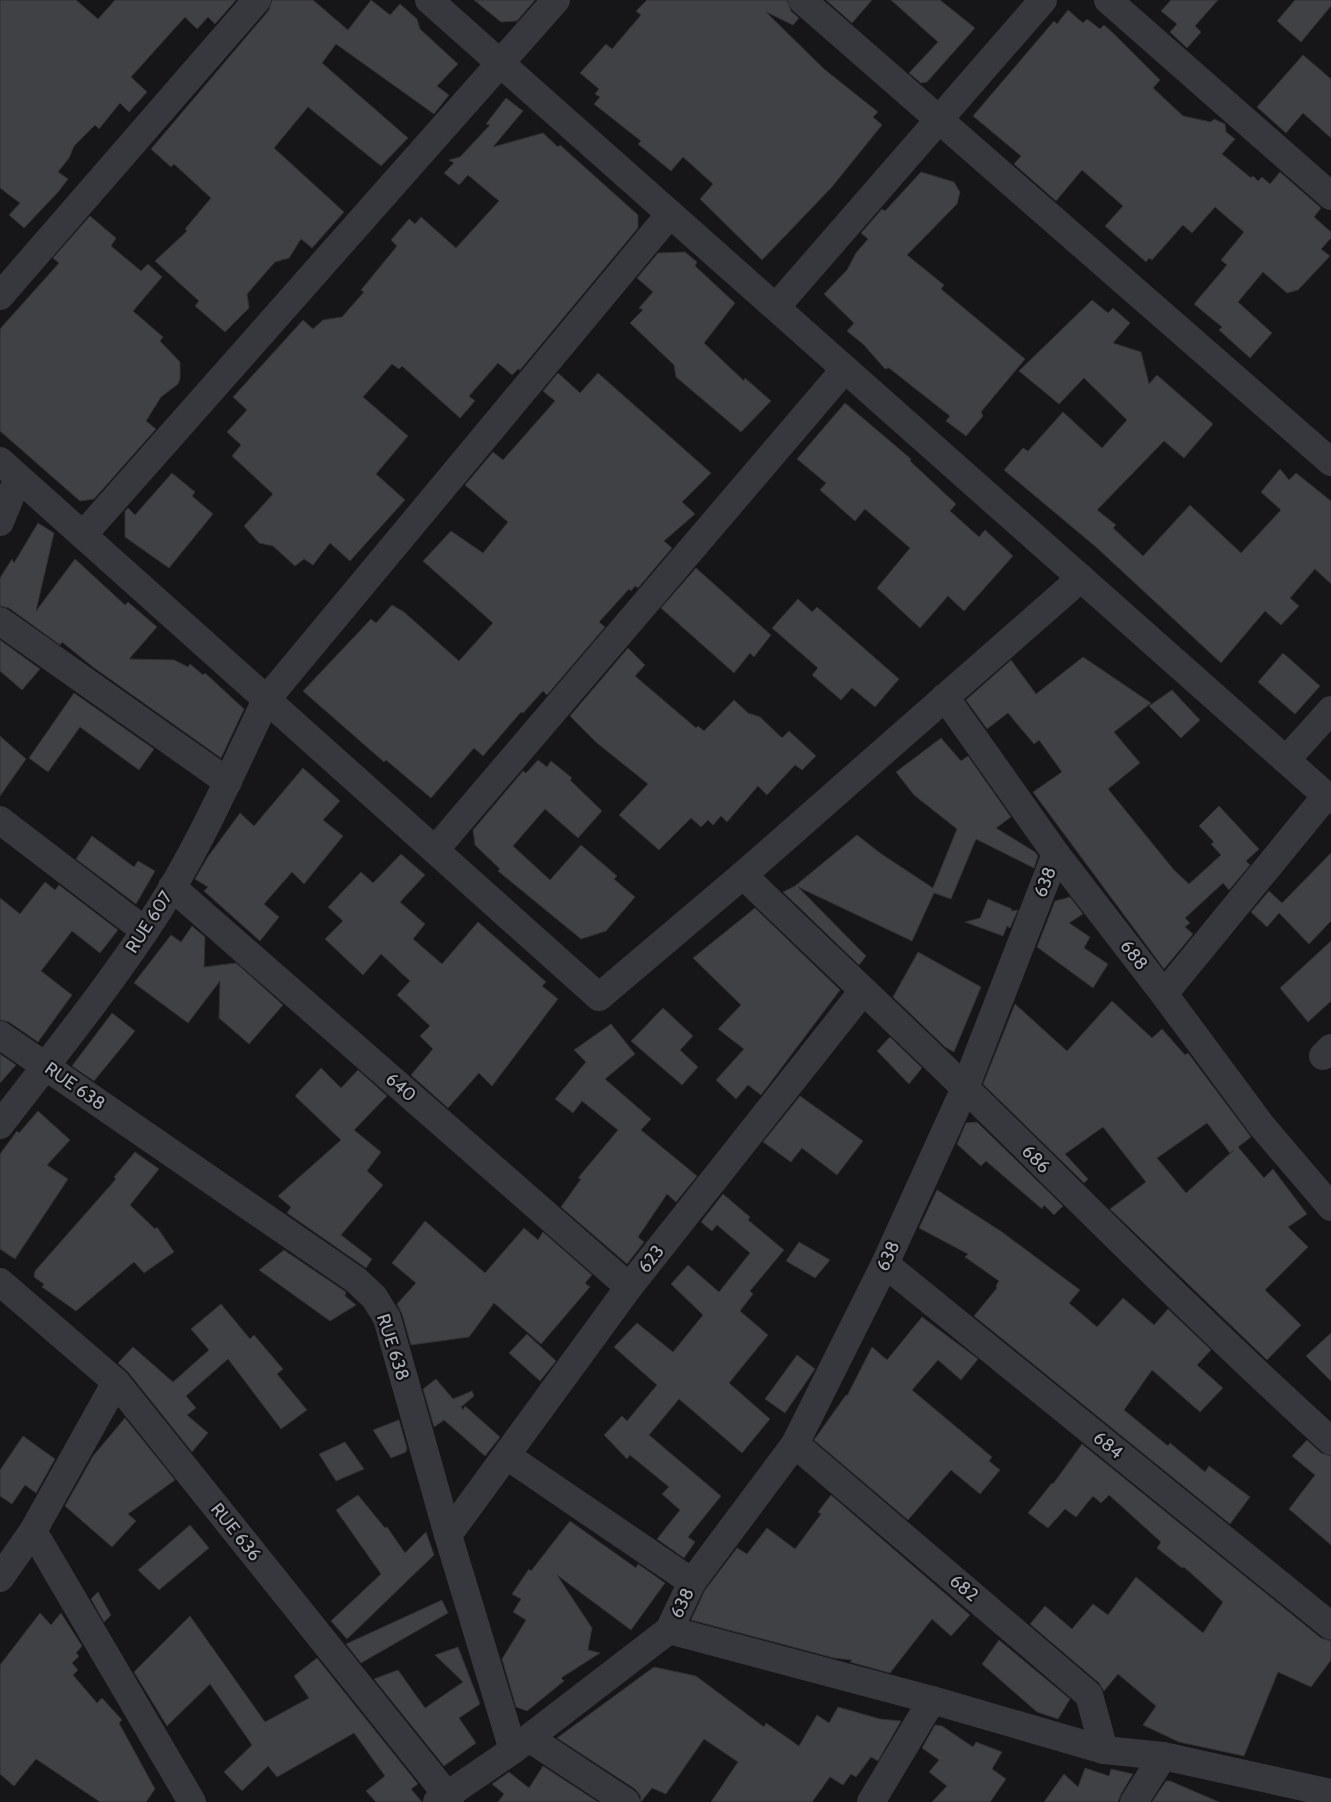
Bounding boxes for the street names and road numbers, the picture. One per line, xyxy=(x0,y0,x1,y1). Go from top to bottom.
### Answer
street label: 638 xyxy=(1029,864,1061,900)
street label: RUE 607 xyxy=(121,887,177,957)
street label: 688 xyxy=(1115,936,1153,974)
street label: RUE 638 xyxy=(41,1057,109,1115)
street label: 640 xyxy=(381,1068,421,1106)
street label: 686 xyxy=(1017,1140,1055,1178)
street label: 638 xyxy=(872,1237,904,1275)
street label: 623 xyxy=(633,1241,669,1277)
street label: RUE 638 xyxy=(372,1311,414,1383)
street label: 684 xyxy=(1089,1427,1127,1463)
street label: RUE 636 xyxy=(206,1499,266,1565)
street label: 682 xyxy=(945,1570,983,1606)
street label: 638 xyxy=(665,1584,699,1622)

